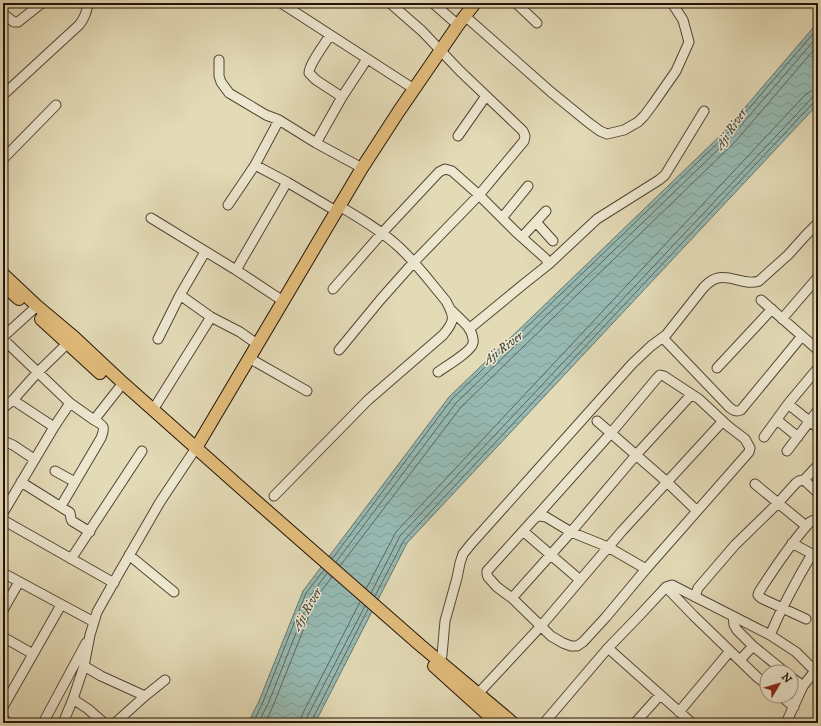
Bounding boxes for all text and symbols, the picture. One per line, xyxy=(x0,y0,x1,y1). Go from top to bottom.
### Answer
water label: Aji River xyxy=(710,104,751,154)
water label: Aji River xyxy=(478,327,527,369)
water label: Aji River xyxy=(288,584,326,635)
north arrow xyxy=(759,664,799,704)
text: N xyxy=(778,671,794,686)

